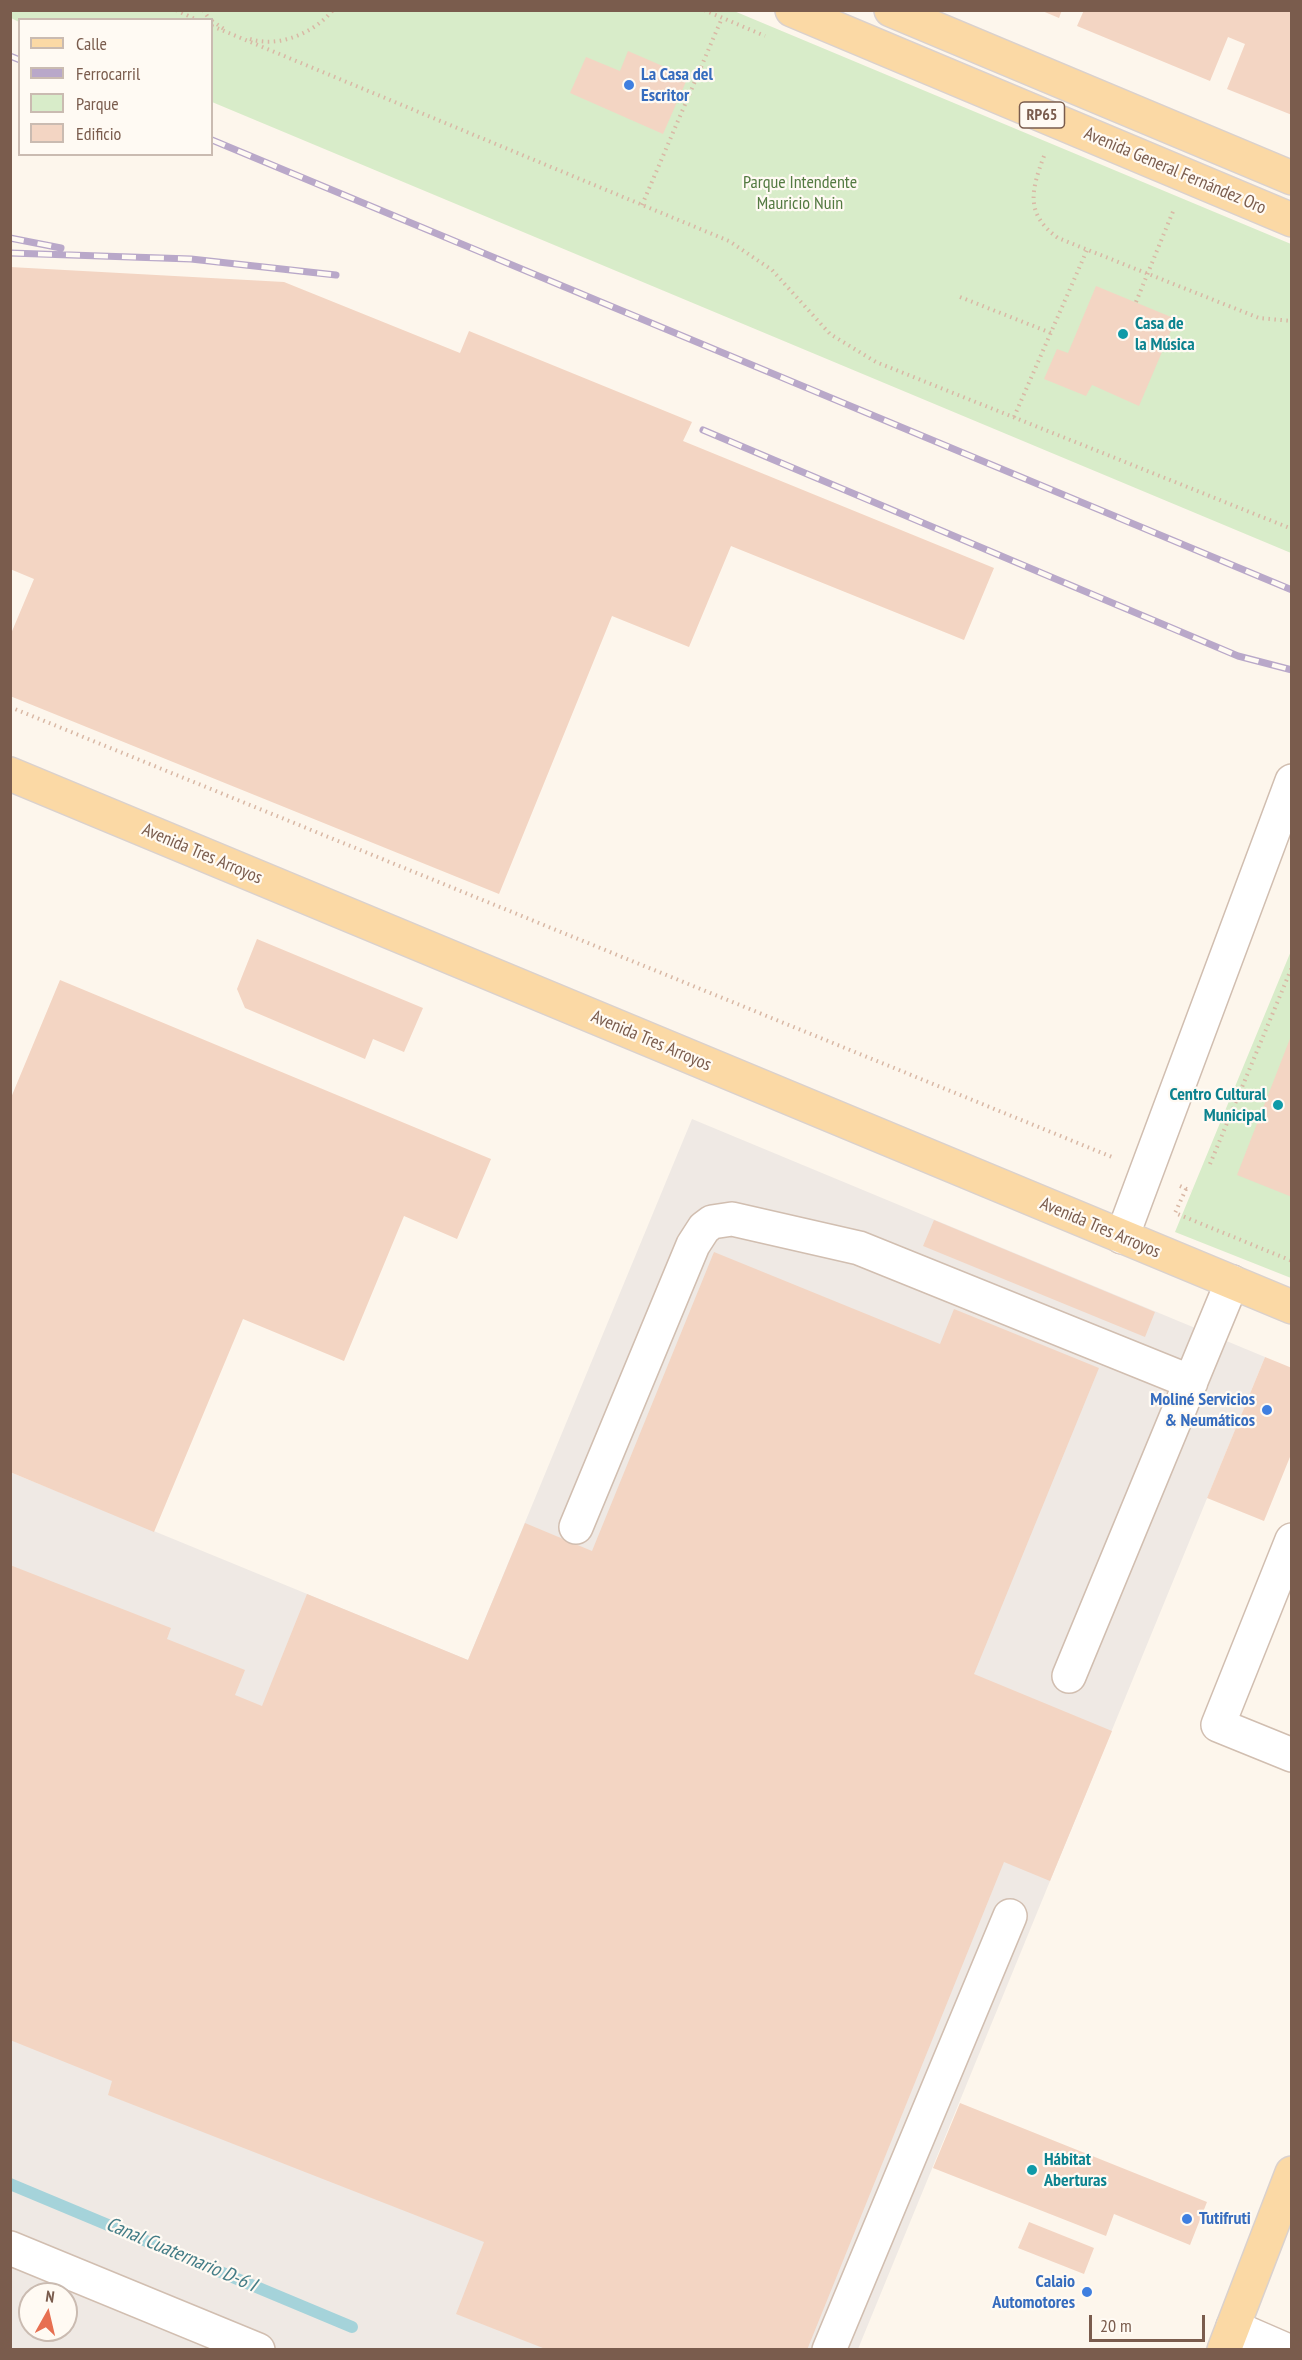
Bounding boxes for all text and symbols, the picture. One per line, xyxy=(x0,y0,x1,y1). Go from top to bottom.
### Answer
legend xyxy=(18,18,213,156)
text: Calle xyxy=(76,32,107,55)
text: Ferrocarril xyxy=(76,62,140,85)
place label: La Casa del Escritor xyxy=(641,64,713,106)
marker: La Casa del Escritor xyxy=(622,78,636,92)
text: Parque xyxy=(76,92,119,115)
road number: RP65 xyxy=(1020,102,1064,128)
text: Edificio xyxy=(76,122,121,145)
street label: Avenida General Fernández Oro xyxy=(1081,123,1269,219)
park label: Parque Intendente Mauricio Nuin xyxy=(743,172,857,214)
place label: Casa de la Música xyxy=(1135,313,1195,356)
marker: Casa de la Música xyxy=(1116,327,1130,341)
street label: Avenida Tres Arroyos xyxy=(139,819,265,889)
street label: Avenida Tres Arroyos xyxy=(588,1006,714,1076)
place label: Centro Cultural Municipal xyxy=(1169,1084,1266,1126)
marker: Centro Cultural Municipal xyxy=(1271,1098,1285,1112)
street label: Avenida Tres Arroyos xyxy=(1037,1193,1163,1263)
place label: Moliné Servicios & Neumáticos xyxy=(1150,1389,1255,1432)
marker: Moliné Servicios & Neumáticos xyxy=(1260,1403,1274,1417)
place label: Hábitat Aberturas xyxy=(1044,2149,1107,2192)
marker: Hábitat Aberturas xyxy=(1025,2163,1039,2177)
place label: Tutifruti xyxy=(1199,2208,1251,2230)
marker: Tutifruti xyxy=(1180,2212,1194,2226)
water label: Canal Cuaternario D-6 I xyxy=(102,2213,260,2297)
place label: Calaio Automotores xyxy=(992,2271,1075,2314)
north arrow xyxy=(18,2282,78,2342)
marker: Calaio Automotores xyxy=(1080,2285,1094,2299)
text: N xyxy=(45,2286,56,2307)
scale bar xyxy=(1092,2303,1208,2341)
text: 20 m xyxy=(1100,2314,1132,2337)

